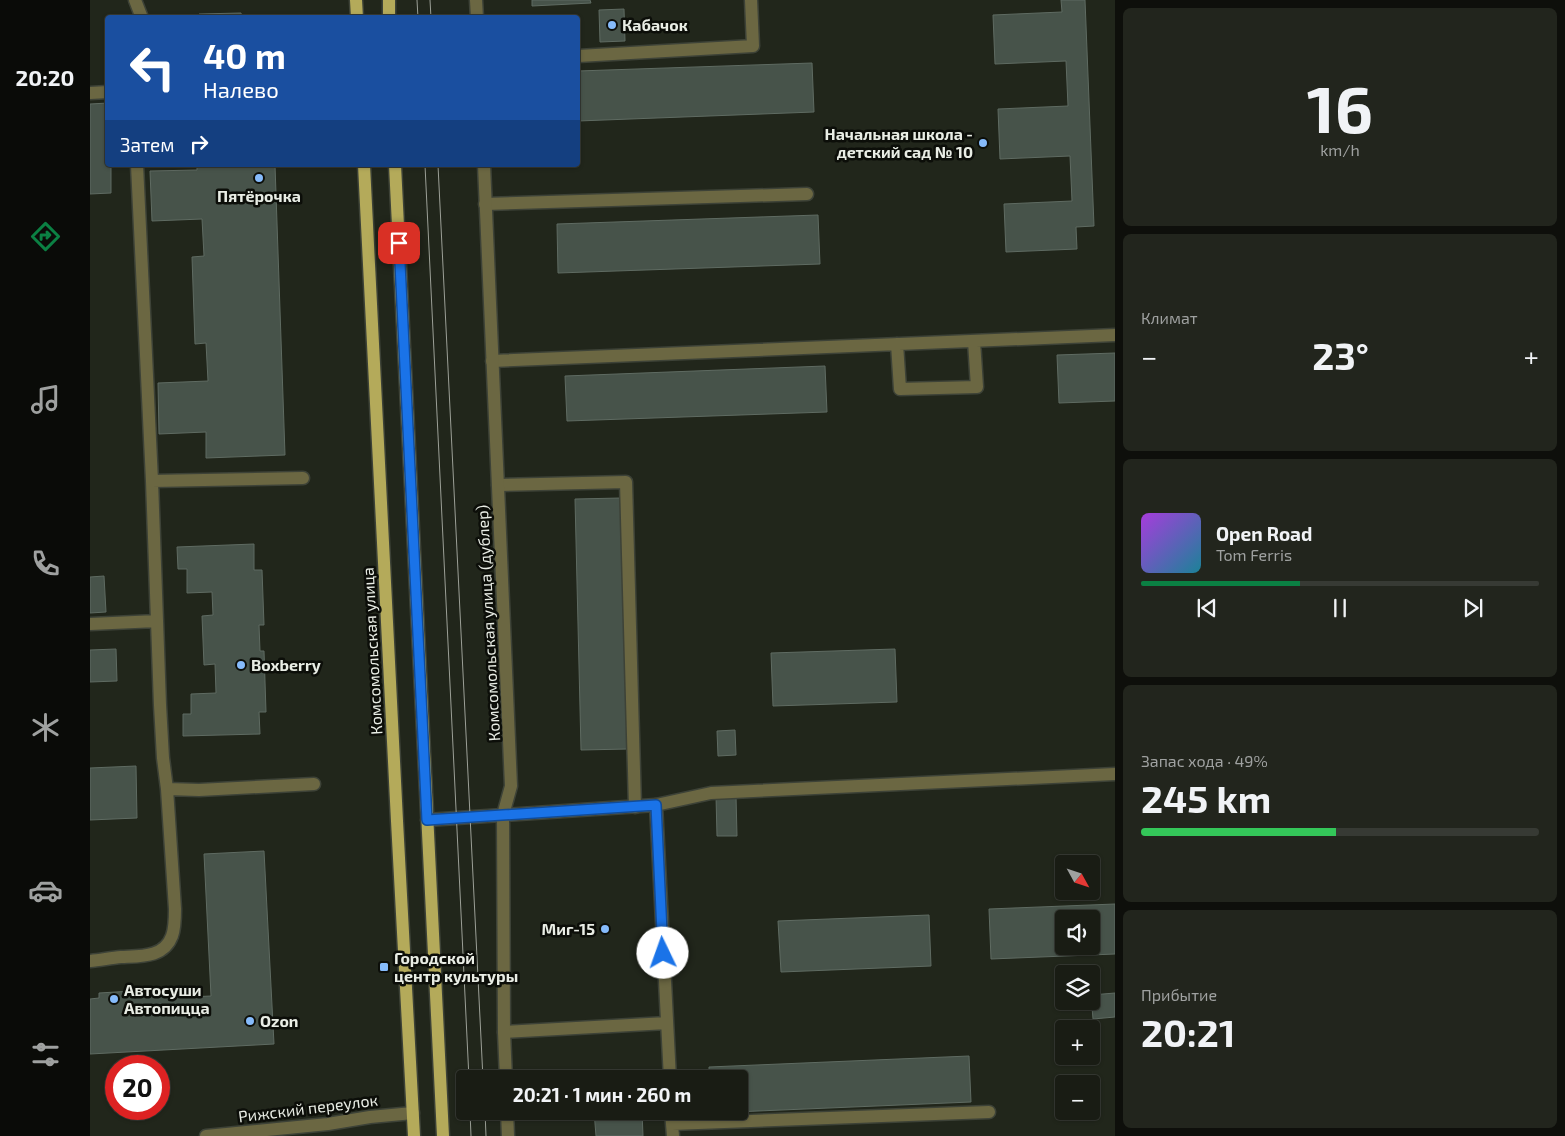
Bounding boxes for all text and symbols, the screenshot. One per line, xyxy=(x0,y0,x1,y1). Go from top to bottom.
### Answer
place label: Кабачок xyxy=(622,15,688,34)
marker: Кабачок xyxy=(606,19,618,31)
text: 40 m xyxy=(203,34,286,76)
icon: left xyxy=(120,35,185,100)
text: 20:20 xyxy=(16,64,74,90)
text: 16 xyxy=(1307,68,1373,146)
text: Налево xyxy=(203,76,279,102)
place label: Начальная школа - детский сад № 10 xyxy=(825,124,973,161)
icon: right xyxy=(185,130,213,158)
text: Затем xyxy=(120,133,175,156)
marker: Начальная школа - детский сад № 10 xyxy=(977,137,989,149)
text: km/h xyxy=(1320,140,1360,159)
marker: Пятёрочка xyxy=(253,172,265,184)
place label: Пятёрочка xyxy=(217,186,301,205)
icon: directions xyxy=(28,219,63,254)
pin xyxy=(378,222,420,264)
icon: arrive xyxy=(385,229,413,257)
text: Климат xyxy=(1141,308,1198,327)
text: 23° xyxy=(1312,332,1369,378)
text: − xyxy=(1141,339,1157,373)
text: + xyxy=(1524,339,1539,373)
icon: music xyxy=(28,382,63,417)
street label: Комсомольская улица (дублер) xyxy=(472,504,504,742)
text: Open Road xyxy=(1216,522,1312,545)
text: Tom Ferris xyxy=(1216,545,1292,564)
icon: phone xyxy=(28,546,63,581)
street label: Комсомольская улица xyxy=(358,567,386,735)
icon: previous xyxy=(1193,594,1221,622)
icon: pause xyxy=(1326,594,1354,622)
icon: next xyxy=(1459,594,1487,622)
place label: Boxberry xyxy=(251,655,321,675)
marker: Boxberry xyxy=(235,659,247,671)
icon: climate xyxy=(28,710,63,745)
text: Запас хода · 49% xyxy=(1141,751,1268,770)
text: 245 km xyxy=(1141,775,1271,821)
north arrow xyxy=(1055,855,1100,900)
map controls xyxy=(1055,855,1100,1120)
icon: car xyxy=(28,873,63,908)
button: sound xyxy=(1055,910,1100,955)
place label: Миг-15 xyxy=(542,919,595,938)
marker: Миг-15 xyxy=(599,923,611,935)
position arrow xyxy=(636,926,688,978)
place label: Городской центр культуры xyxy=(394,948,518,985)
marker: Городской центр культуры xyxy=(378,961,390,973)
button: layers xyxy=(1055,965,1100,1010)
place label: Автосуши Автопицца xyxy=(124,980,210,1017)
text: Прибытие xyxy=(1141,985,1217,1004)
marker: Автосуши Автопицца xyxy=(108,993,120,1005)
text: 20:21 xyxy=(1141,1009,1235,1055)
place label: Ozon xyxy=(260,1011,298,1030)
marker: Ozon xyxy=(244,1015,256,1027)
button: + xyxy=(1055,1020,1100,1065)
icon: filters xyxy=(28,1037,63,1072)
speed limit sign: 20 xyxy=(105,1055,170,1120)
button: − xyxy=(1055,1075,1100,1120)
text: 20:21 · 1 мин · 260 m xyxy=(513,1083,691,1106)
street label: Рижский переулок xyxy=(237,1089,379,1126)

